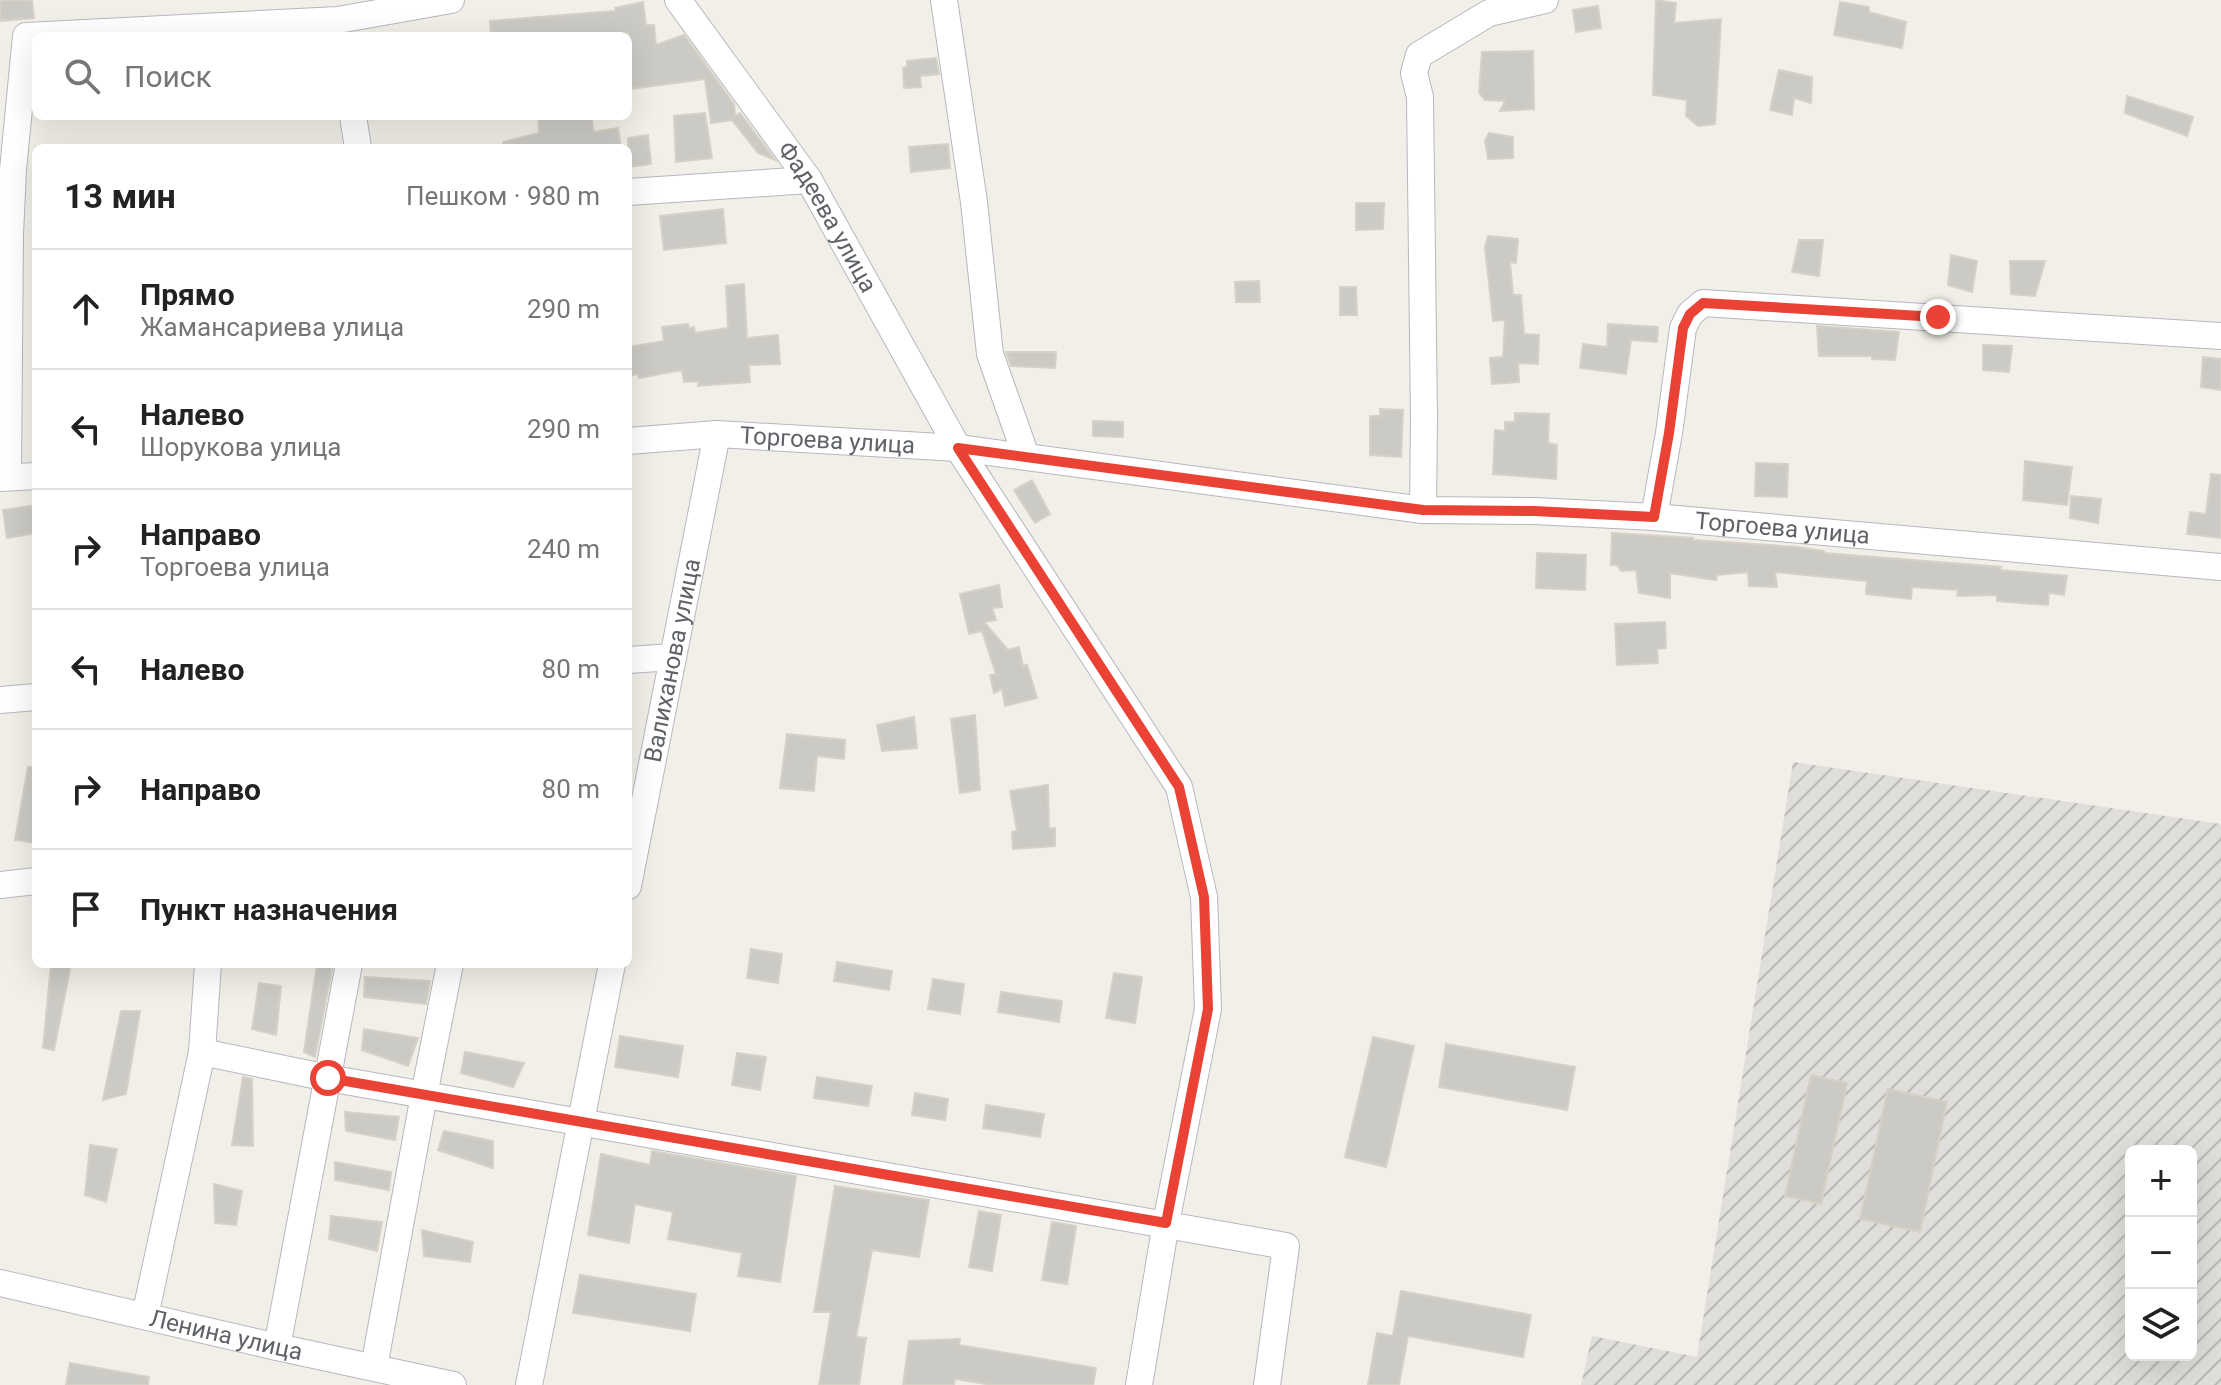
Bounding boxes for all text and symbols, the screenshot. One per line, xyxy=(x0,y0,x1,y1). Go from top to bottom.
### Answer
search box xyxy=(32,32,632,120)
icon: search xyxy=(60,54,104,98)
text: Поиск xyxy=(124,59,212,94)
street label: Фадеева улица xyxy=(772,136,883,297)
text: 13 мин xyxy=(64,176,176,216)
text: Пешком · 980 m xyxy=(406,181,600,211)
text: Прямо xyxy=(140,277,235,312)
icon: ahead xyxy=(64,287,108,331)
text: 290 m xyxy=(527,294,600,324)
route end xyxy=(1920,299,1956,335)
text: Жамансариева улица xyxy=(140,312,404,342)
text: Налево xyxy=(140,397,244,432)
icon: left xyxy=(64,407,108,451)
text: 290 m xyxy=(527,414,600,444)
street label: Торгоева улица xyxy=(739,421,916,459)
text: Шорукова улица xyxy=(140,432,342,462)
street label: Торгоева улица xyxy=(1694,507,1871,550)
text: Направо xyxy=(140,517,261,552)
icon: right xyxy=(64,527,108,571)
text: 240 m xyxy=(527,534,600,564)
text: Торгоева улица xyxy=(140,552,330,582)
street label: Валиханова улица xyxy=(639,556,706,765)
icon: left xyxy=(64,647,108,691)
text: Налево xyxy=(140,652,244,687)
text: 80 m xyxy=(542,654,600,684)
icon: right xyxy=(64,767,108,811)
text: Направо xyxy=(140,772,261,807)
text: 80 m xyxy=(542,774,600,804)
icon: arrive xyxy=(64,887,108,931)
text: Пункт назначения xyxy=(140,892,398,927)
route start xyxy=(310,1060,346,1096)
map controls xyxy=(2125,1145,2197,1361)
button: + xyxy=(2125,1145,2197,1217)
button: − xyxy=(2125,1217,2197,1289)
button: layers xyxy=(2125,1289,2197,1361)
street label: Ленина улица xyxy=(147,1304,305,1366)

